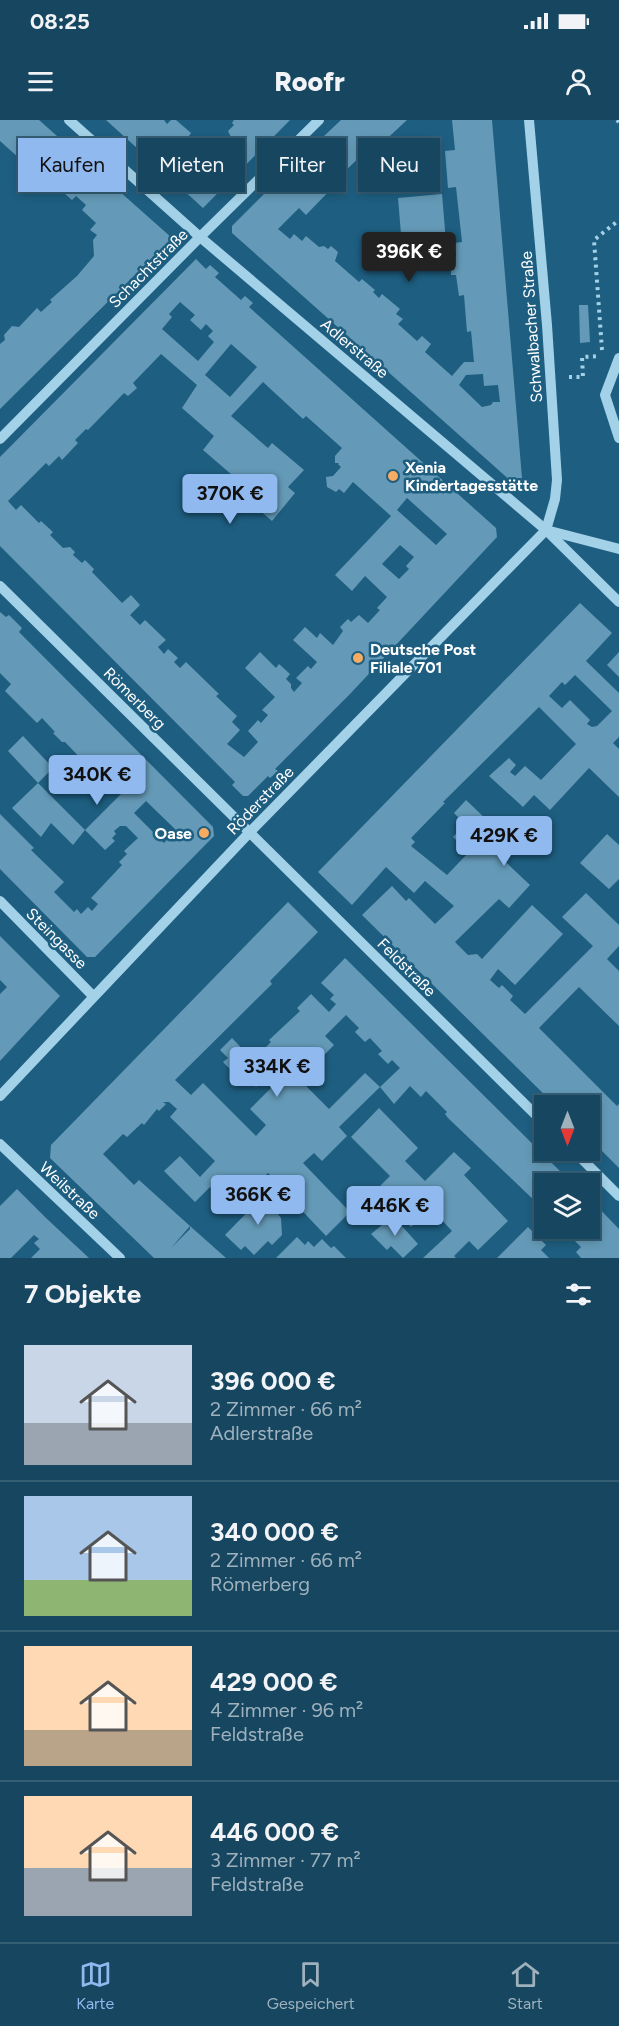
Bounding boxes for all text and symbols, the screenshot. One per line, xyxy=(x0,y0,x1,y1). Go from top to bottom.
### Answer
text: 08:25 xyxy=(30,8,90,35)
icon: menu xyxy=(24,65,57,98)
text: Roofr xyxy=(274,65,345,98)
icon: person xyxy=(562,65,595,98)
chip: Kaufen xyxy=(18,138,126,192)
chip: Mieten xyxy=(138,138,245,192)
chip: Filter xyxy=(257,138,346,192)
chip: Neu xyxy=(358,138,440,192)
street label: Schachtstraße xyxy=(105,225,192,312)
pin: 396K € xyxy=(360,232,458,283)
text: 396K € xyxy=(376,239,442,263)
street label: Schwalbacher Straße xyxy=(517,250,546,403)
street label: Adlerstraße xyxy=(317,315,393,382)
place label: Xenia Kindertagesstätte xyxy=(405,458,538,495)
marker: Xenia Kindertagesstätte xyxy=(386,469,400,483)
pin: 370K € xyxy=(181,474,279,525)
text: 370K € xyxy=(196,481,264,505)
place label: Deutsche Post Filiale 701 xyxy=(370,640,476,677)
marker: Deutsche Post Filiale 701 xyxy=(351,651,365,665)
street label: Römerberg xyxy=(100,663,170,733)
pin: 340K € xyxy=(48,755,146,806)
text: 340K € xyxy=(63,762,131,786)
street label: Röderstraße xyxy=(223,762,298,838)
pin: 429K € xyxy=(455,816,553,867)
text: 429K € xyxy=(470,823,538,847)
place label: Oase xyxy=(155,824,192,843)
marker: Oase xyxy=(197,826,211,840)
street label: Steingasse xyxy=(22,904,91,973)
street label: Feldstraße xyxy=(373,934,440,1001)
pin: 334K € xyxy=(228,1047,326,1098)
text: 334K € xyxy=(244,1054,310,1078)
north arrow xyxy=(534,1095,600,1161)
map controls xyxy=(534,1095,600,1239)
street label: Weilstraße xyxy=(36,1158,104,1223)
button: layers xyxy=(534,1173,600,1239)
pin: 366K € xyxy=(209,1175,307,1226)
text: 366K € xyxy=(225,1182,291,1206)
pin: 446K € xyxy=(346,1186,444,1237)
text: 446K € xyxy=(361,1193,429,1217)
text: 7 Objekte xyxy=(24,1278,141,1310)
icon: filters xyxy=(562,1278,595,1311)
text: 396 000 € xyxy=(210,1365,336,1397)
icon: home xyxy=(72,1369,144,1441)
text: 2 Zimmer · 66 m² xyxy=(210,1397,362,1421)
text: Adlerstraße xyxy=(210,1421,313,1445)
text: 340 000 € xyxy=(210,1516,339,1548)
icon: home xyxy=(72,1520,144,1592)
text: 2 Zimmer · 66 m² xyxy=(210,1548,362,1572)
text: Römerberg xyxy=(210,1572,310,1596)
text: 429 000 € xyxy=(210,1666,338,1698)
icon: home xyxy=(72,1670,144,1742)
text: 4 Zimmer · 96 m² xyxy=(210,1698,363,1722)
text: Feldstraße xyxy=(210,1722,304,1746)
text: 446 000 € xyxy=(210,1816,339,1848)
icon: home xyxy=(72,1820,144,1892)
text: 3 Zimmer · 77 m² xyxy=(210,1848,361,1872)
text: Feldstraße xyxy=(210,1872,304,1896)
tab: Karte xyxy=(76,1958,114,2013)
tab: Gespeichert xyxy=(267,1958,355,2013)
tab: Start xyxy=(507,1958,543,2013)

